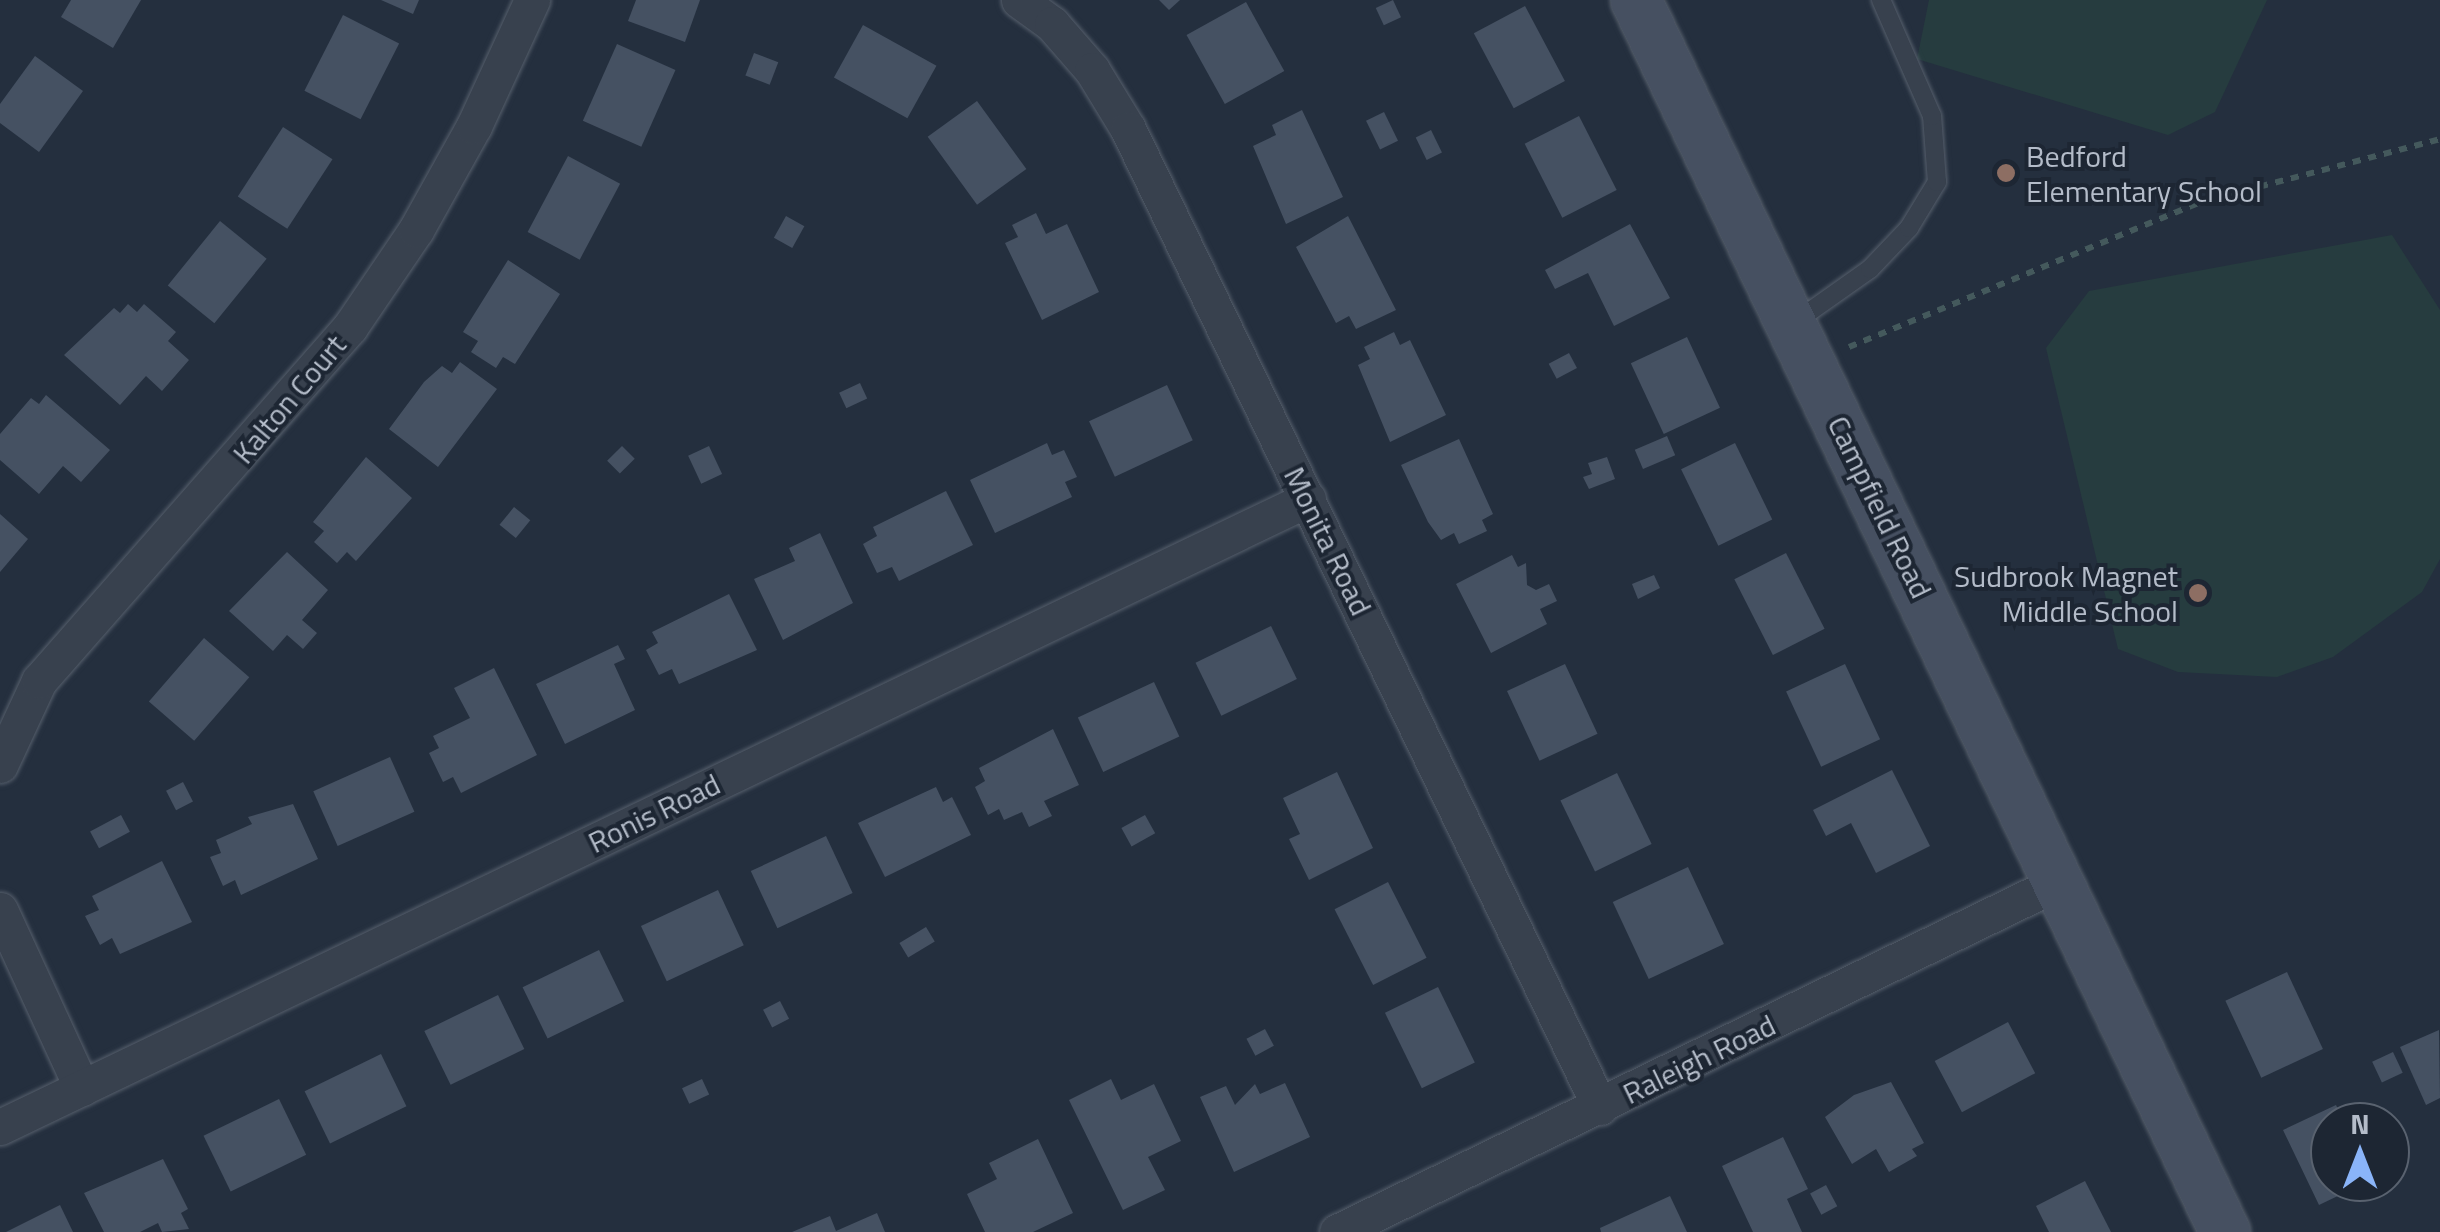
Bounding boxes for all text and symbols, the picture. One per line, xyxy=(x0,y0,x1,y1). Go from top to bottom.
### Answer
place label: Bedford Elementary School xyxy=(2026,138,2262,208)
marker: Bedford Elementary School xyxy=(1995,162,2017,184)
street label: Kalton Court xyxy=(225,327,353,471)
street label: Campfield Road xyxy=(1820,410,1940,604)
street label: Monita Road xyxy=(1277,461,1379,621)
place label: Sudbrook Magnet Middle School xyxy=(1954,558,2178,628)
marker: Sudbrook Magnet Middle School xyxy=(2187,582,2209,604)
street label: Ronis Road xyxy=(582,766,726,860)
street label: Raleigh Road xyxy=(1617,1007,1781,1111)
north arrow xyxy=(2310,1102,2410,1202)
text: N xyxy=(2350,1102,2370,1145)

